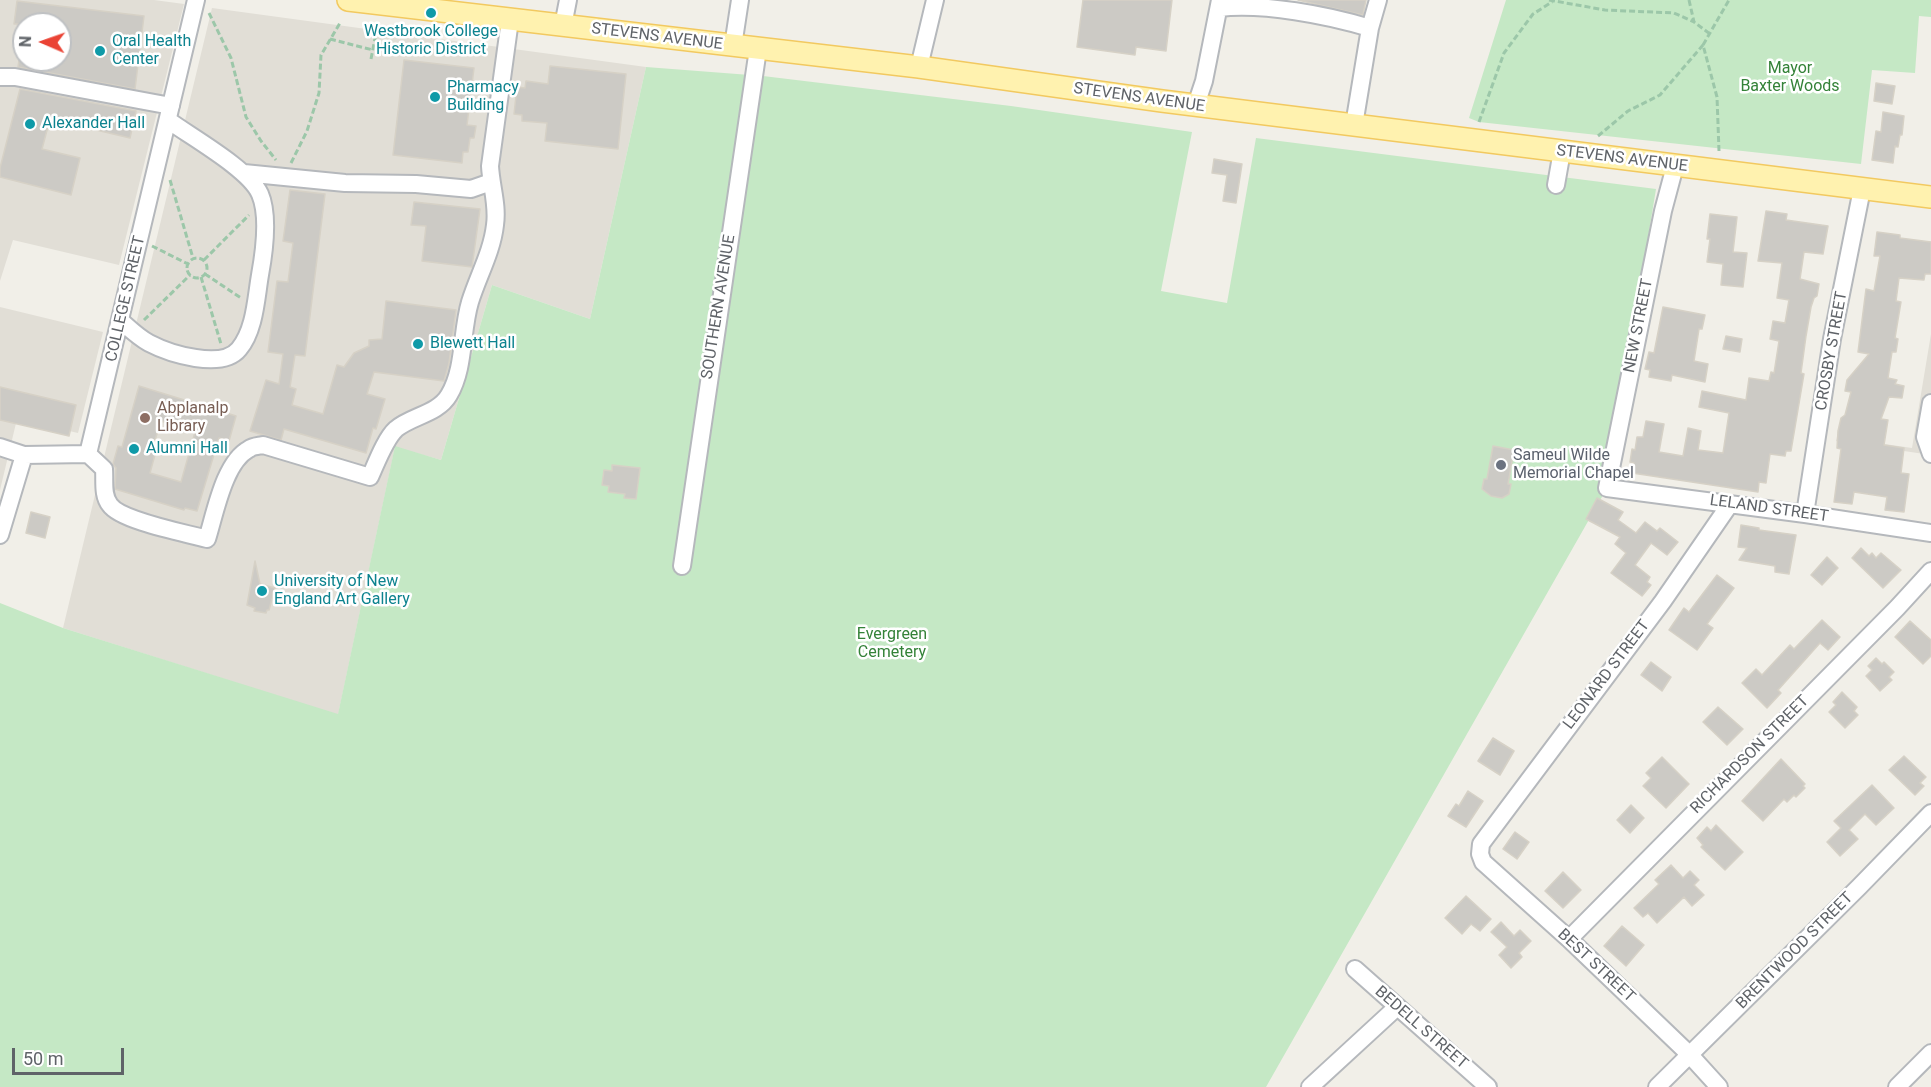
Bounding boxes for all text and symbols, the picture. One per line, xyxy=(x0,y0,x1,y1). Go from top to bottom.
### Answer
marker: Westbrook College Historic District xyxy=(424,6,438,20)
north arrow xyxy=(12,12,72,72)
street label: STEVENS AVENUE xyxy=(590,19,724,55)
place label: Westbrook College Historic District xyxy=(364,22,498,60)
place label: Oral Health Center xyxy=(112,32,191,70)
text: N xyxy=(16,35,35,47)
marker: Oral Health Center xyxy=(93,44,107,58)
park label: Mayor Baxter Woods xyxy=(1740,59,1840,97)
place label: Pharmacy Building xyxy=(447,78,519,116)
street label: STEVENS AVENUE xyxy=(1072,79,1206,117)
marker: Pharmacy Building xyxy=(428,90,442,104)
place label: Alexander Hall xyxy=(42,114,145,134)
marker: Alexander Hall xyxy=(23,117,37,131)
street label: STEVENS AVENUE xyxy=(1555,141,1689,177)
street label: SOUTHERN AVENUE xyxy=(698,233,740,381)
street label: COLLEGE STREET xyxy=(102,234,150,364)
street label: NEW STREET xyxy=(1620,277,1658,375)
street label: CROSBY STREET xyxy=(1812,290,1852,412)
place label: Blewett Hall xyxy=(430,334,515,354)
marker: Blewett Hall xyxy=(411,337,425,351)
place label: Abplanalp Library xyxy=(157,399,228,437)
marker: Abplanalp Library xyxy=(138,411,152,425)
place label: Alumni Hall xyxy=(146,439,228,459)
marker: Alumni Hall xyxy=(127,442,141,456)
place label: Sameul Wilde Memorial Chapel xyxy=(1513,446,1634,484)
marker: Sameul Wilde Memorial Chapel xyxy=(1494,458,1508,472)
street label: LELAND STREET xyxy=(1708,491,1830,527)
place label: University of New England Art Gallery xyxy=(274,572,410,610)
marker: University of New England Art Gallery xyxy=(255,584,269,598)
street label: LEONARD STREET xyxy=(1560,617,1654,733)
park label: Evergreen Cemetery xyxy=(857,625,927,663)
street label: RICHARDSON STREET xyxy=(1687,692,1813,818)
street label: BRENTWOOD STREET xyxy=(1733,889,1857,1013)
street label: BEST STREET xyxy=(1553,925,1639,1007)
street label: BEDELL STREET xyxy=(1371,982,1471,1074)
scale bar xyxy=(15,1036,128,1074)
text: 50 m xyxy=(23,1048,63,1069)

